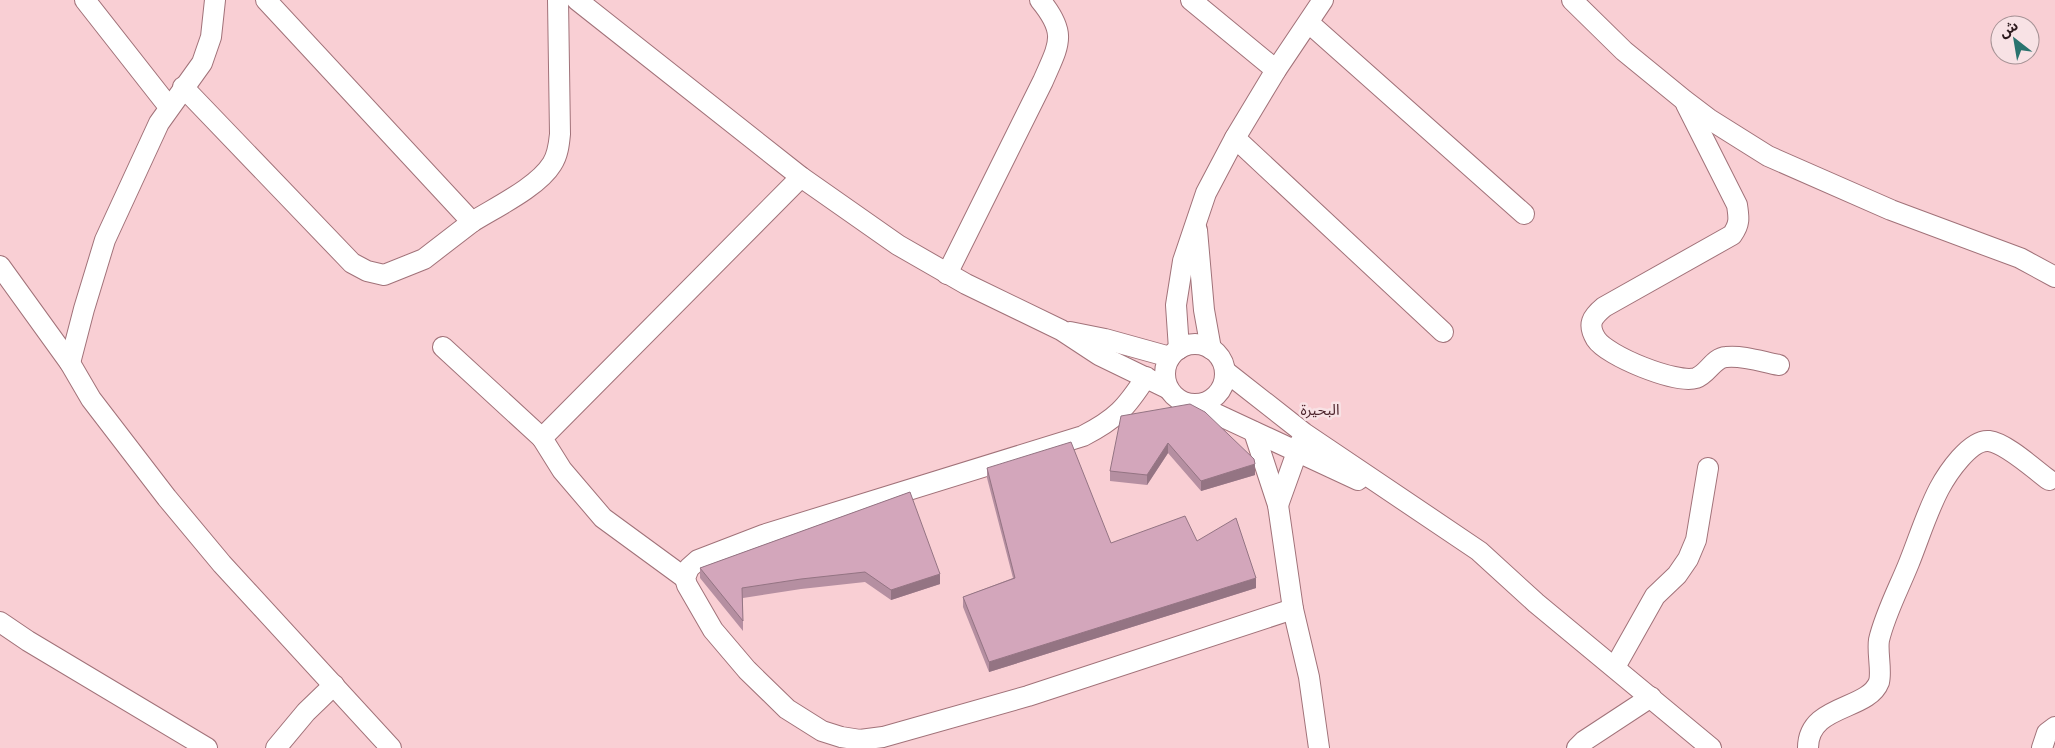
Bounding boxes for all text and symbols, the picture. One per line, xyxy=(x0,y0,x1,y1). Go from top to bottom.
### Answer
north arrow xyxy=(1990,15,2040,65)
text: ش xyxy=(1995,16,2021,41)
district label: البحيرة xyxy=(1300,400,1340,419)

